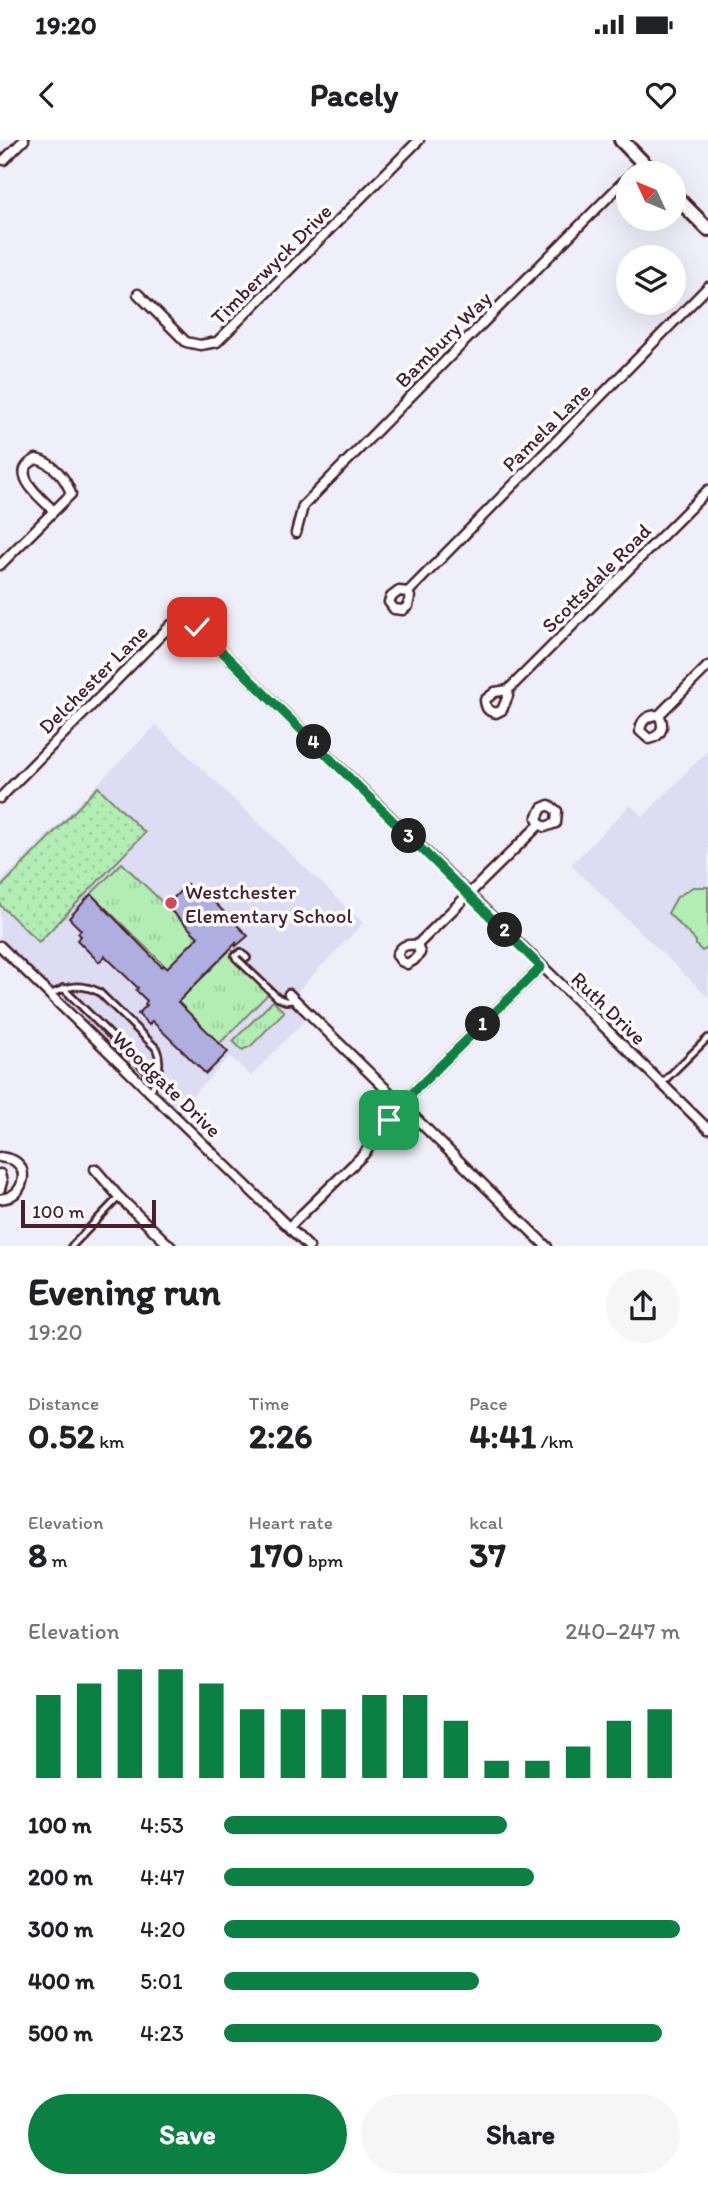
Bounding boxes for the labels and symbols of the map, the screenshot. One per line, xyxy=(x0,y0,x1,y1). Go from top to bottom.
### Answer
north arrow xyxy=(616,161,686,231)
street label: Timberwyck Drive xyxy=(205,198,337,330)
street label: Bambury Way xyxy=(390,285,497,392)
street label: Pamela Lane xyxy=(497,378,595,476)
street label: Scottsdale Road xyxy=(536,518,656,638)
pin xyxy=(167,597,227,657)
street label: Delchester Lane xyxy=(33,619,153,739)
pin: 4 xyxy=(296,724,332,760)
pin: 3 xyxy=(392,818,426,854)
place label: Westchester Elementary School xyxy=(185,879,353,928)
marker: Westchester Elementary School xyxy=(163,895,179,911)
pin: 2 xyxy=(488,912,522,948)
street label: Ruth Drive xyxy=(566,966,652,1050)
pin: 1 xyxy=(466,1006,500,1042)
street label: Woodgate Drive xyxy=(107,1026,227,1142)
pin xyxy=(359,1090,419,1150)
scale bar xyxy=(21,1198,156,1229)

